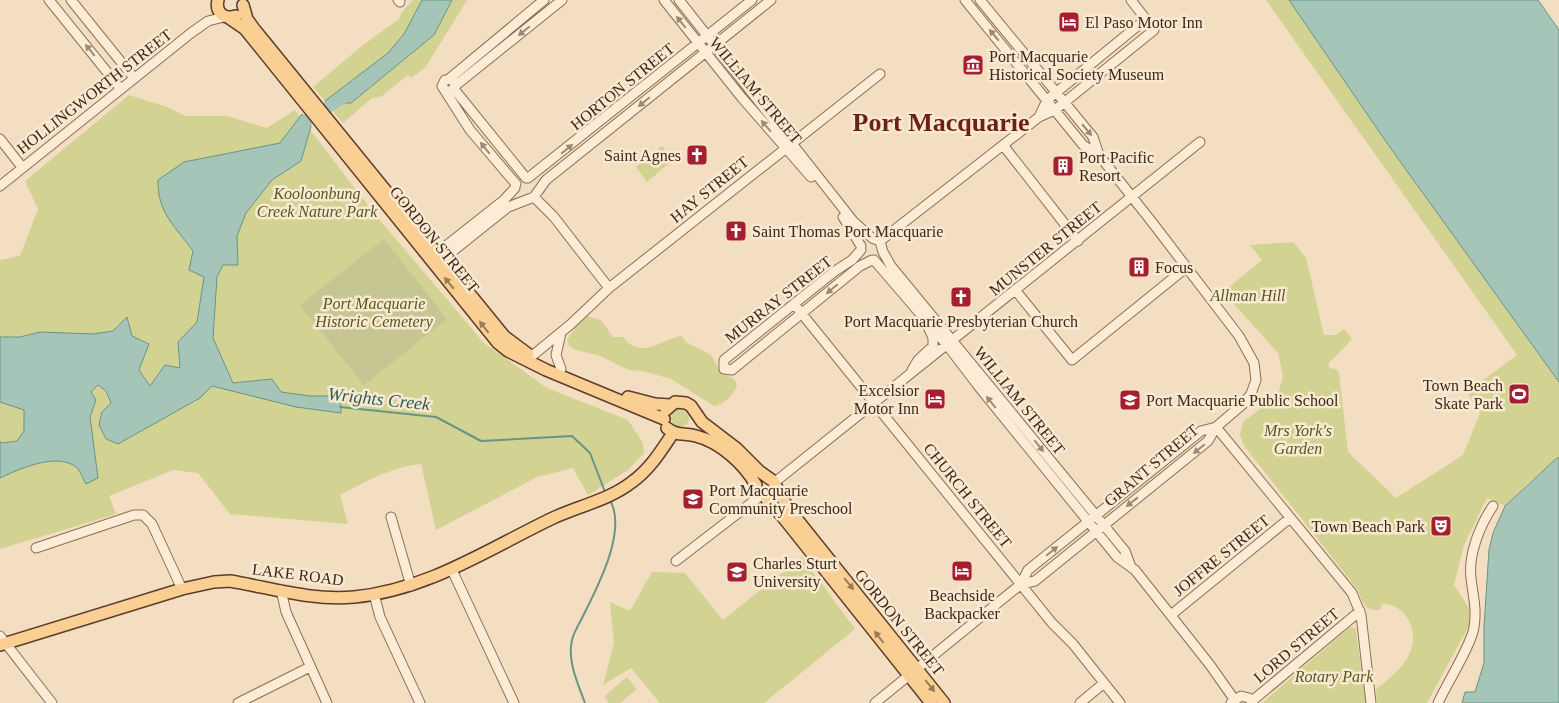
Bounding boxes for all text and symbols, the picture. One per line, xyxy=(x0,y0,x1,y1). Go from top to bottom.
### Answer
hotel icon: El Paso Motor Inn xyxy=(1057,10,1081,34)
place label: El Paso Motor Inn xyxy=(1085,14,1203,31)
one-way arrow xyxy=(675,15,686,28)
one-way arrow xyxy=(518,25,531,36)
street label: HOLLINGWORTH STREET xyxy=(14,26,175,157)
one-way arrow xyxy=(989,29,1000,42)
street label: WILLIAM STREET xyxy=(706,34,805,147)
street label: HORTON STREET xyxy=(567,39,678,133)
one-way arrow xyxy=(84,44,95,57)
place label: Port Macquarie Historical Society Museum xyxy=(989,48,1165,84)
museum icon: Port Macquarie Historical Society Museum xyxy=(961,53,985,77)
one-way arrow xyxy=(638,97,651,108)
district label: Port Macquarie xyxy=(853,108,1029,137)
one-way arrow xyxy=(761,120,772,133)
one-way arrow xyxy=(1081,124,1092,136)
one-way arrow xyxy=(479,141,490,154)
one-way arrow xyxy=(560,143,573,154)
church icon: Saint Agnes xyxy=(685,143,709,167)
place label: Saint Agnes xyxy=(604,147,681,165)
place label: Port Pacific Resort xyxy=(1079,149,1154,184)
street label: HAY STREET xyxy=(667,153,752,226)
building icon: Port Pacific Resort xyxy=(1051,154,1075,178)
street label: GORDON STREET xyxy=(387,183,483,296)
park label: Kooloonbung Creek Nature Park xyxy=(257,185,378,220)
street label: MUNSTER STREET xyxy=(986,198,1105,299)
church icon: Saint Thomas Port Macquarie xyxy=(724,219,748,243)
place label: Saint Thomas Port Macquarie xyxy=(752,223,943,241)
street label: MURRAY STREET xyxy=(722,252,835,346)
building icon: Focus xyxy=(1127,255,1151,279)
place label: Focus xyxy=(1155,259,1193,276)
one-way arrow xyxy=(444,277,455,290)
one-way arrow xyxy=(826,283,839,294)
church icon: Port Macquarie Presbyterian Church xyxy=(949,285,973,309)
park label: Allman Hill xyxy=(1209,287,1286,304)
park label: Port Macquarie Historic Cemetery xyxy=(314,295,434,331)
place label: Port Macquarie Presbyterian Church xyxy=(844,313,1078,331)
one-way arrow xyxy=(479,321,490,334)
street label: WILLIAM STREET xyxy=(971,343,1068,458)
place label: Town Beach Skate Park xyxy=(1423,377,1503,412)
place label: Excelsior Motor Inn xyxy=(854,382,920,417)
sports icon: Town Beach Skate Park xyxy=(1507,382,1531,406)
water label: Wrights Creek xyxy=(327,384,432,414)
hotel icon: Excelsior Motor Inn xyxy=(923,387,947,411)
school or university icon: Port Macquarie Public School xyxy=(1118,388,1142,412)
place label: Port Macquarie Public School xyxy=(1146,392,1339,410)
one-way arrow xyxy=(986,396,997,409)
street label: GRANT STREET xyxy=(1101,421,1202,510)
park label: Mrs York's Garden xyxy=(1263,422,1332,457)
street label: CHURCH STREET xyxy=(920,440,1015,551)
one-way arrow xyxy=(1033,440,1044,453)
one-way arrow xyxy=(1193,443,1206,454)
place label: Port Macquarie Community Preschool xyxy=(709,482,853,518)
school or university icon: Port Macquarie Community Preschool xyxy=(681,487,705,511)
one-way arrow xyxy=(1126,497,1139,508)
street label: JOFFRE STREET xyxy=(1170,511,1273,599)
theatre icon: Town Beach Park xyxy=(1429,514,1453,538)
place label: Town Beach Park xyxy=(1311,518,1425,535)
one-way arrow xyxy=(1045,546,1058,557)
place label: Charles Sturt University xyxy=(753,555,838,591)
hotel icon: Beachside Backpacker xyxy=(950,559,974,583)
street label: LAKE ROAD xyxy=(251,560,345,589)
school or university icon: Charles Sturt University xyxy=(725,560,749,584)
street label: GORDON STREET xyxy=(852,566,948,679)
one-way arrow xyxy=(844,577,855,590)
place label: Beachside Backpacker xyxy=(924,587,1000,623)
street label: LORD STREET xyxy=(1250,605,1343,686)
one-way arrow xyxy=(873,631,884,644)
park label: Rotary Park xyxy=(1294,668,1374,686)
one-way arrow xyxy=(925,679,936,692)

